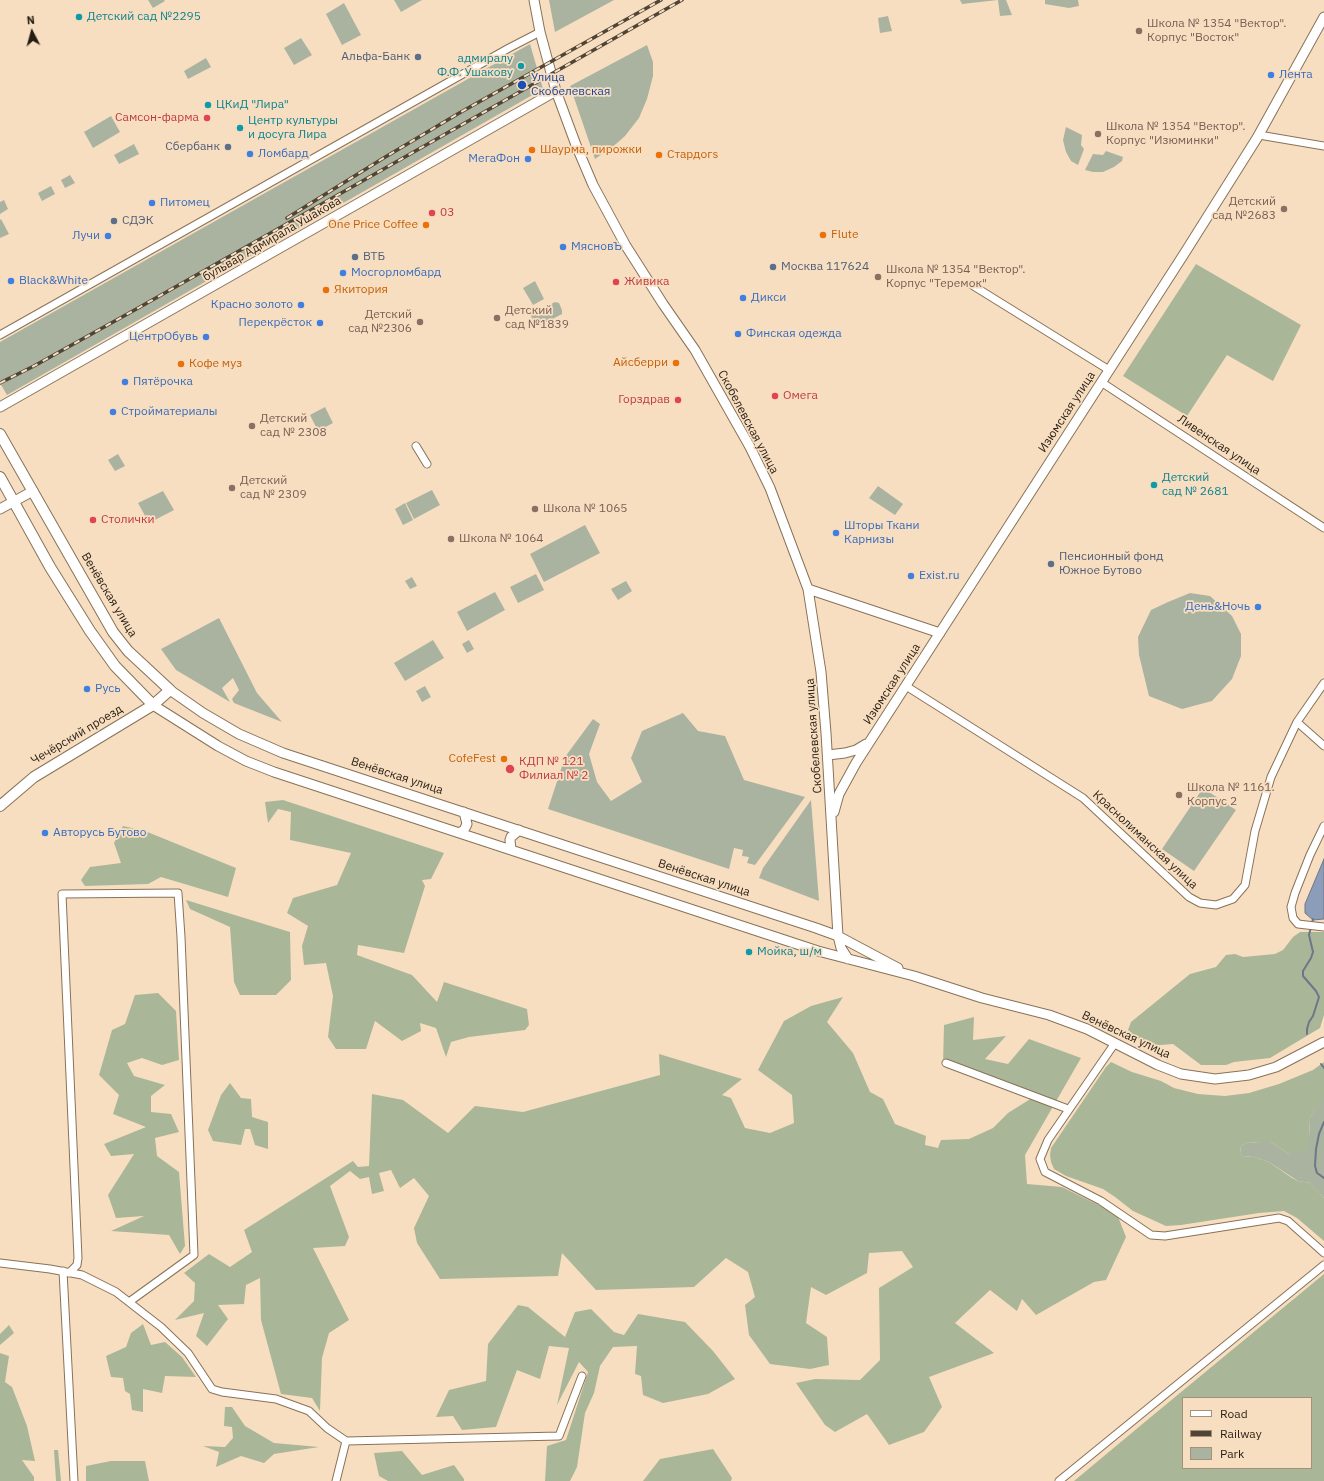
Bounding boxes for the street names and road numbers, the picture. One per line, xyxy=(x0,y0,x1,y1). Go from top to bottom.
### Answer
street label: бульвар Адмирала Ушакова xyxy=(200,193,344,285)
street label: Скобелевская улица xyxy=(715,368,781,476)
street label: Изюмская улица xyxy=(1035,369,1099,455)
street label: Ливенская улица xyxy=(1175,412,1263,478)
street label: Венёвская улица xyxy=(78,550,140,640)
street label: Изюмская улица xyxy=(860,641,924,727)
street label: Скобелевская улица xyxy=(803,678,825,794)
street label: Чечёрский проезд xyxy=(29,702,125,768)
street label: Венёвская улица xyxy=(349,754,445,798)
street label: Краснолиманская улица xyxy=(1090,788,1200,892)
street label: Венёвская улица xyxy=(656,856,752,900)
street label: Венёвская улица xyxy=(1079,1008,1173,1062)

